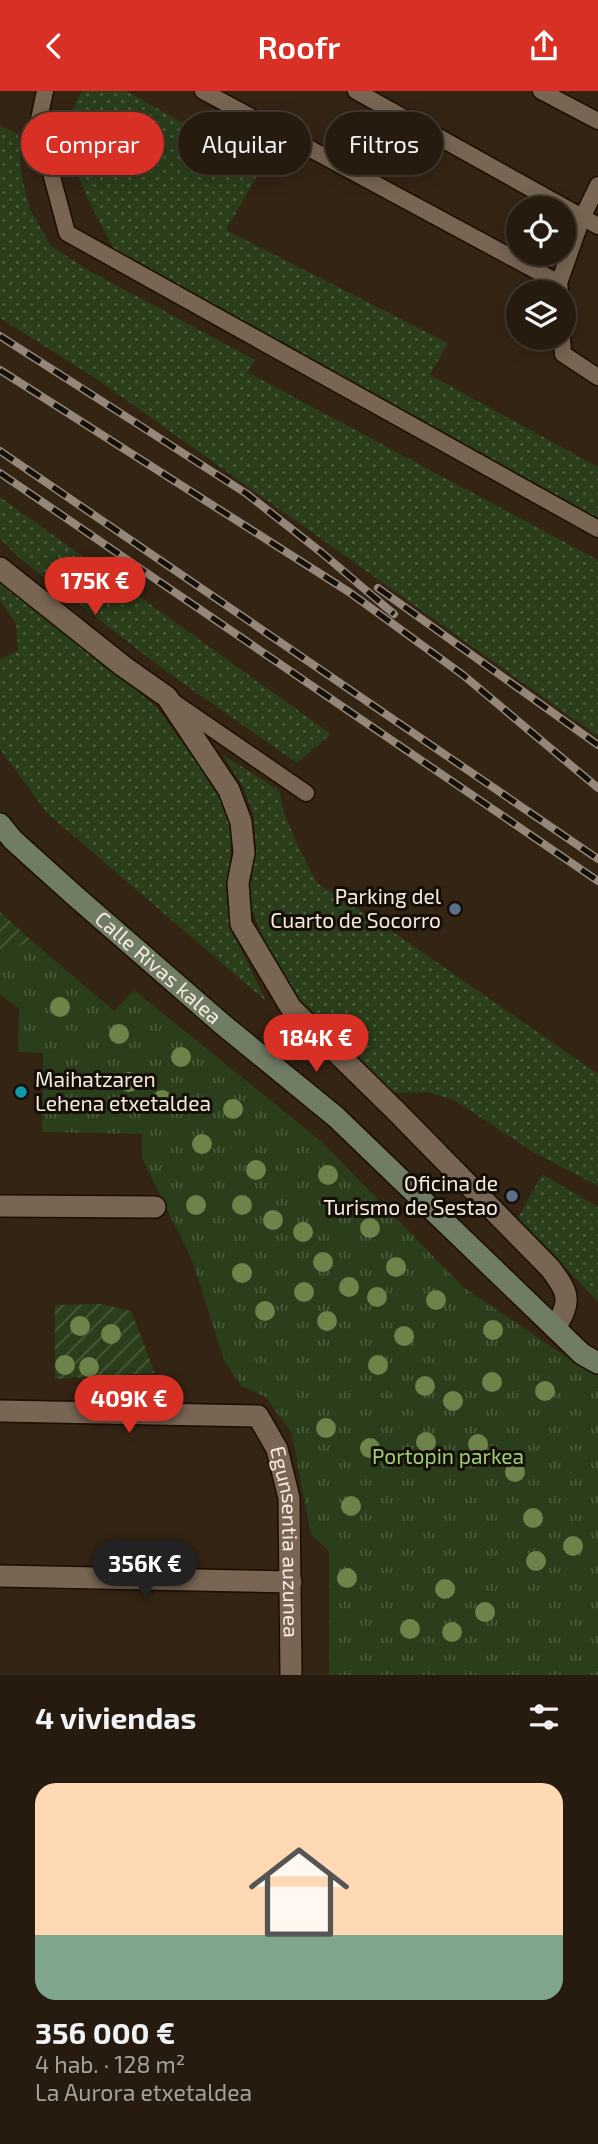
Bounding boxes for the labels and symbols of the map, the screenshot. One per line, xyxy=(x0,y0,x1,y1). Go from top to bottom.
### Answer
pin: 175K € xyxy=(38,557,152,617)
place label: Parking del Cuarto de Socorro xyxy=(270,883,442,932)
marker: Parking del Cuarto de Socorro xyxy=(447,901,463,917)
street label: Calle Rivas kalea xyxy=(91,905,227,1029)
pin: 184K € xyxy=(259,1014,373,1074)
place label: Maihatzaren Lehena etxetaldea xyxy=(35,1066,211,1115)
marker: Maihatzaren Lehena etxetaldea xyxy=(13,1084,29,1100)
place label: Oficina de Turismo de Sestao xyxy=(323,1170,498,1219)
marker: Oficina de Turismo de Sestao xyxy=(504,1188,520,1204)
pin: 409K € xyxy=(72,1375,186,1435)
street label: Egunsentia auzunea xyxy=(266,1443,305,1638)
park label: Portopin parkea xyxy=(372,1443,524,1468)
pin: 356K € xyxy=(88,1541,202,1600)

